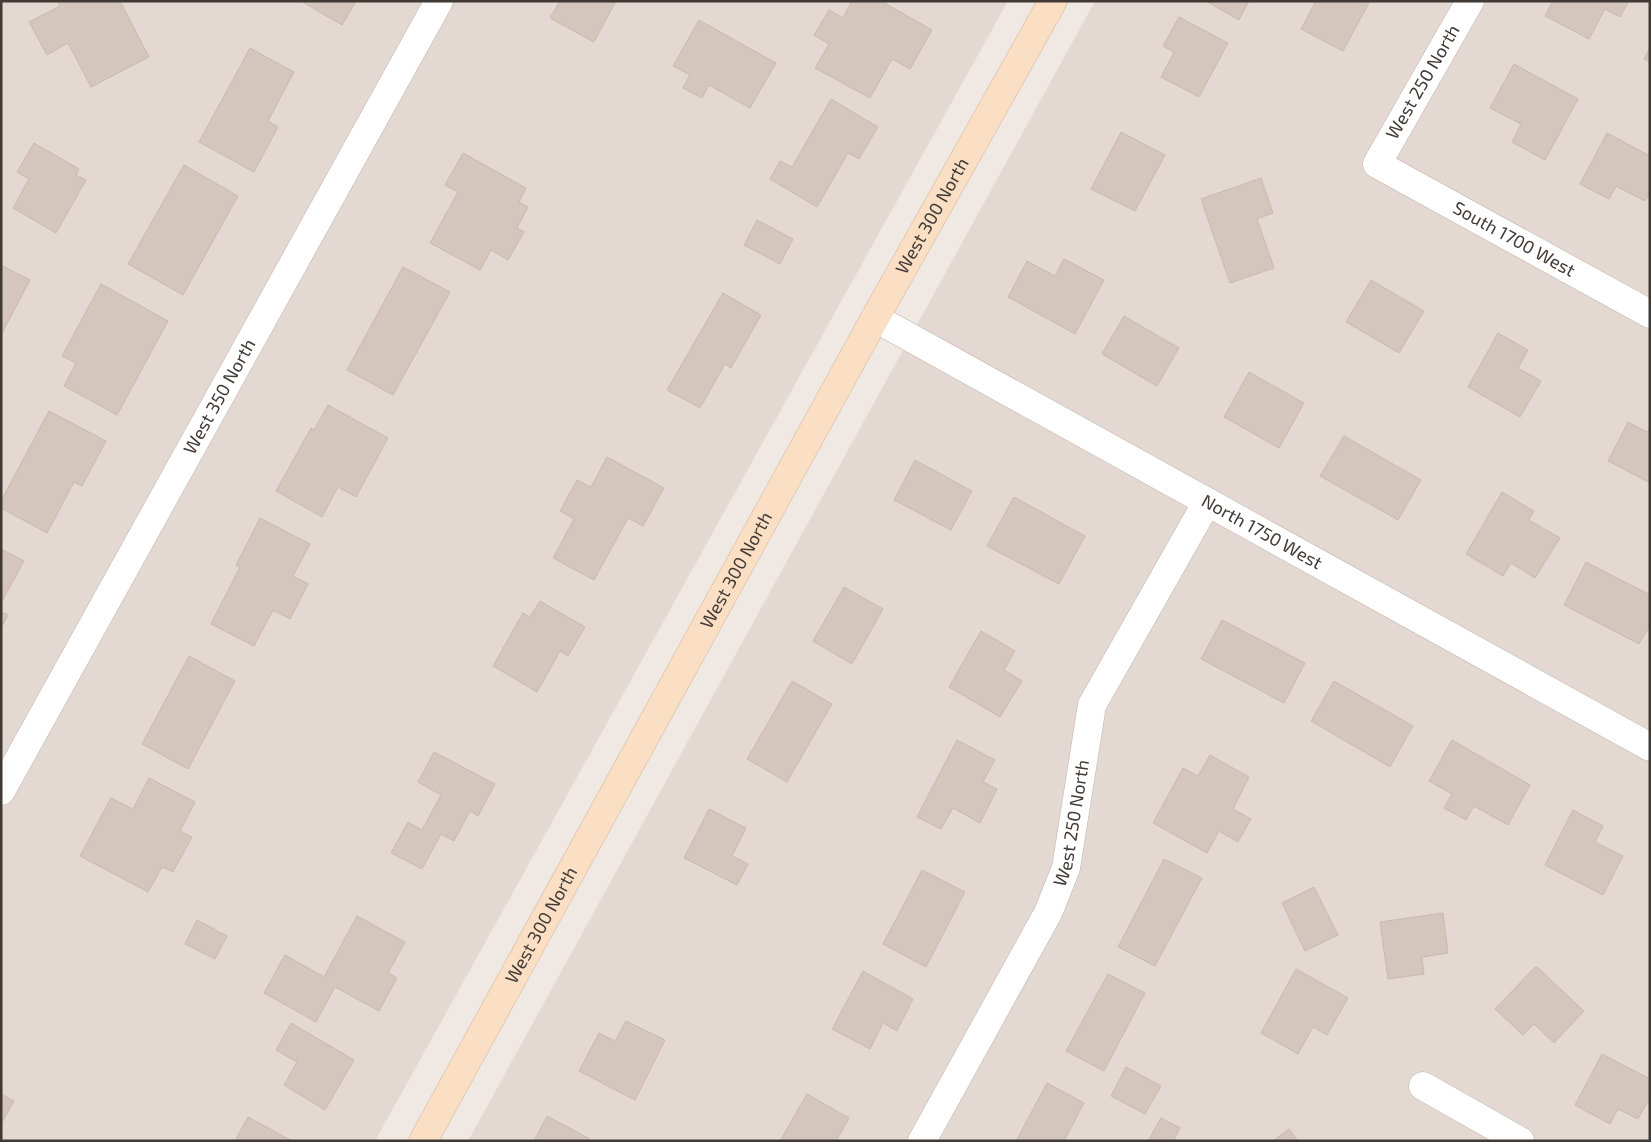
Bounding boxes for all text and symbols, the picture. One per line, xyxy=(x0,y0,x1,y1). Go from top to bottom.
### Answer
street label: West 250 North xyxy=(1380,20,1464,143)
street label: West 300 North xyxy=(890,154,973,277)
street label: South 1700 West xyxy=(1449,196,1580,281)
street label: West 350 North xyxy=(178,335,260,458)
street label: North 1750 West xyxy=(1198,489,1327,573)
street label: West 300 North xyxy=(695,508,776,632)
street label: West 250 North xyxy=(1048,758,1093,890)
street label: West 300 North xyxy=(500,863,581,987)

